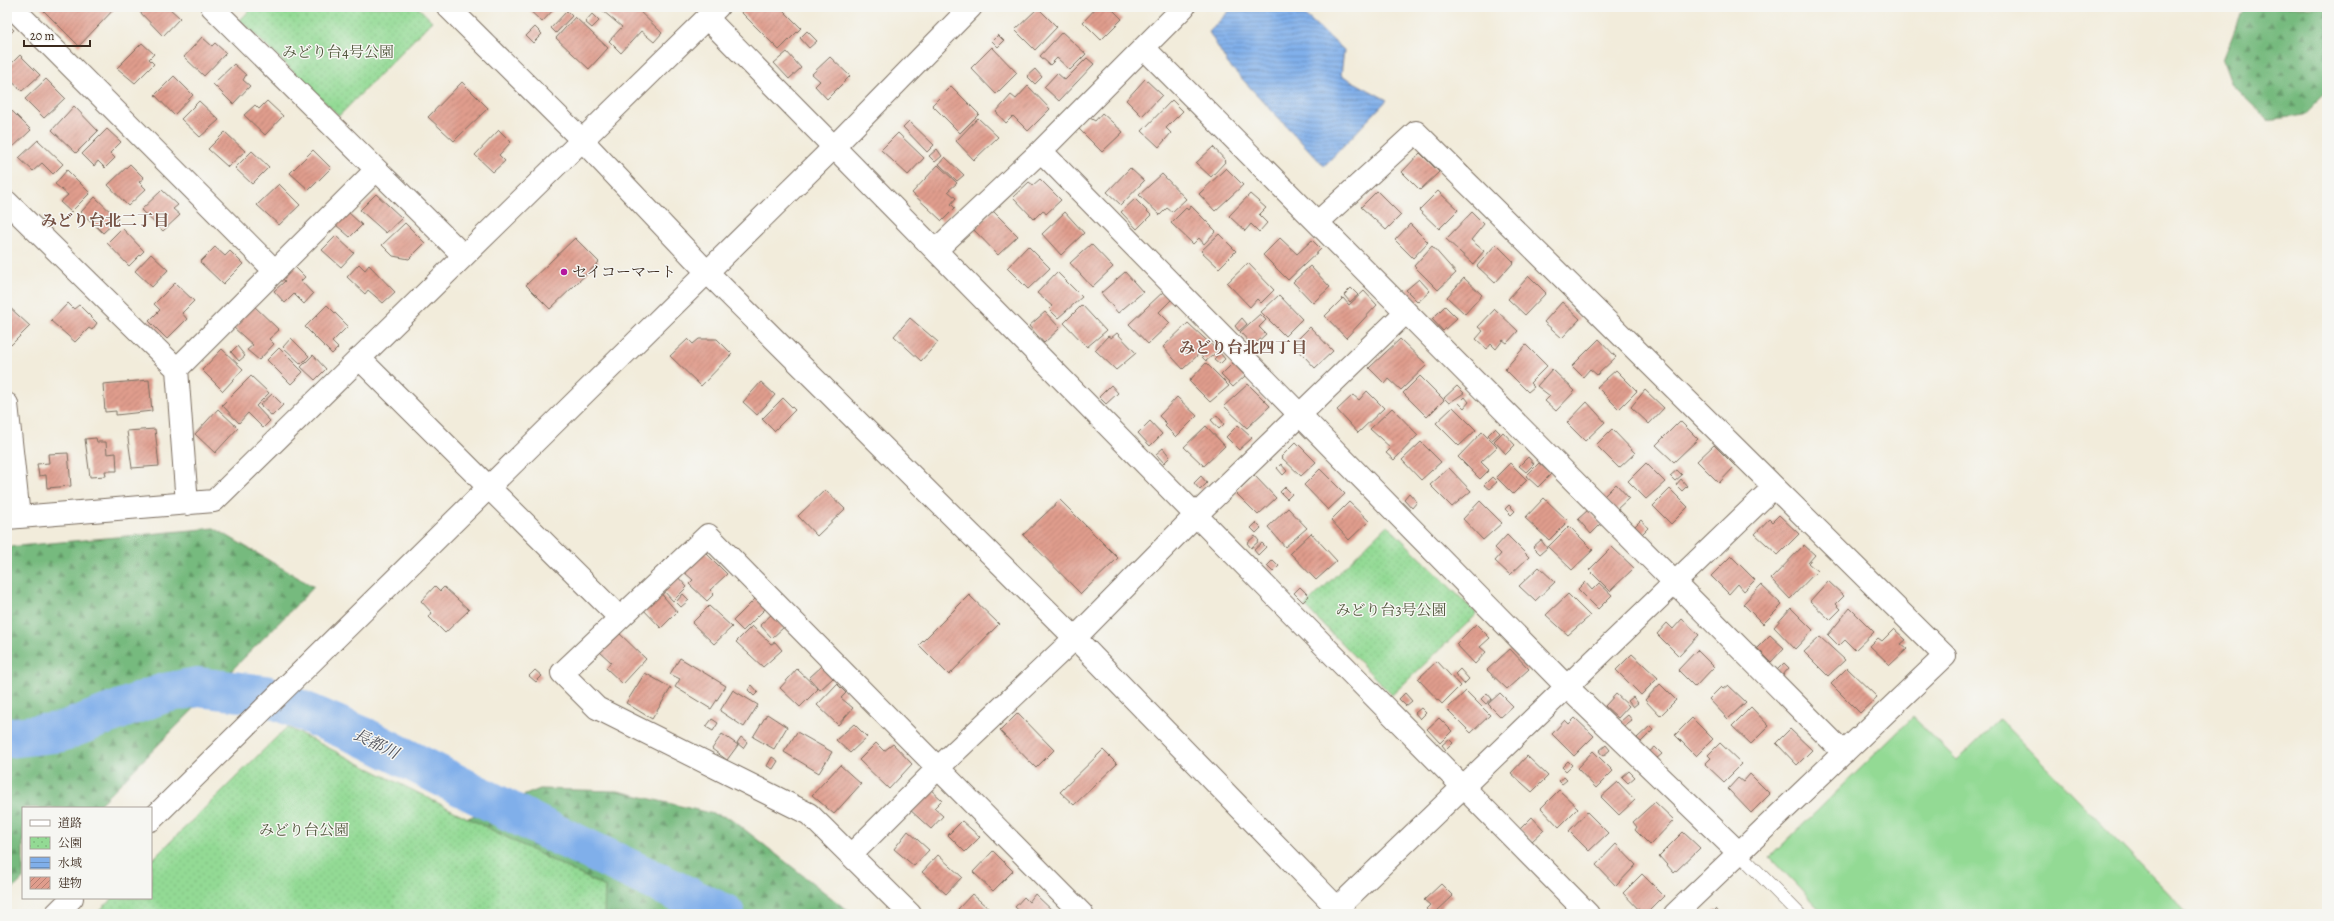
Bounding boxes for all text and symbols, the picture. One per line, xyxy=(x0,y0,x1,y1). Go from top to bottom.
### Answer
scale bar xyxy=(24,22,90,48)
text: 20 m xyxy=(30,28,54,44)
park label: みどり台4号公園 xyxy=(282,42,394,62)
district label: みどり台北二丁目 xyxy=(41,210,169,232)
place label: セイコーマート xyxy=(572,262,676,282)
marker: セイコーマート xyxy=(559,267,569,277)
district label: みどり台北四丁目 xyxy=(1179,337,1307,359)
park label: みどり台3号公園 xyxy=(1335,600,1447,620)
water label: 長都川 xyxy=(350,724,404,765)
legend xyxy=(22,807,152,899)
text: 道路 xyxy=(58,815,82,831)
park label: みどり台公園 xyxy=(259,820,349,840)
text: 公園 xyxy=(58,835,82,851)
text: 水域 xyxy=(58,855,82,871)
text: 建物 xyxy=(58,875,82,891)

